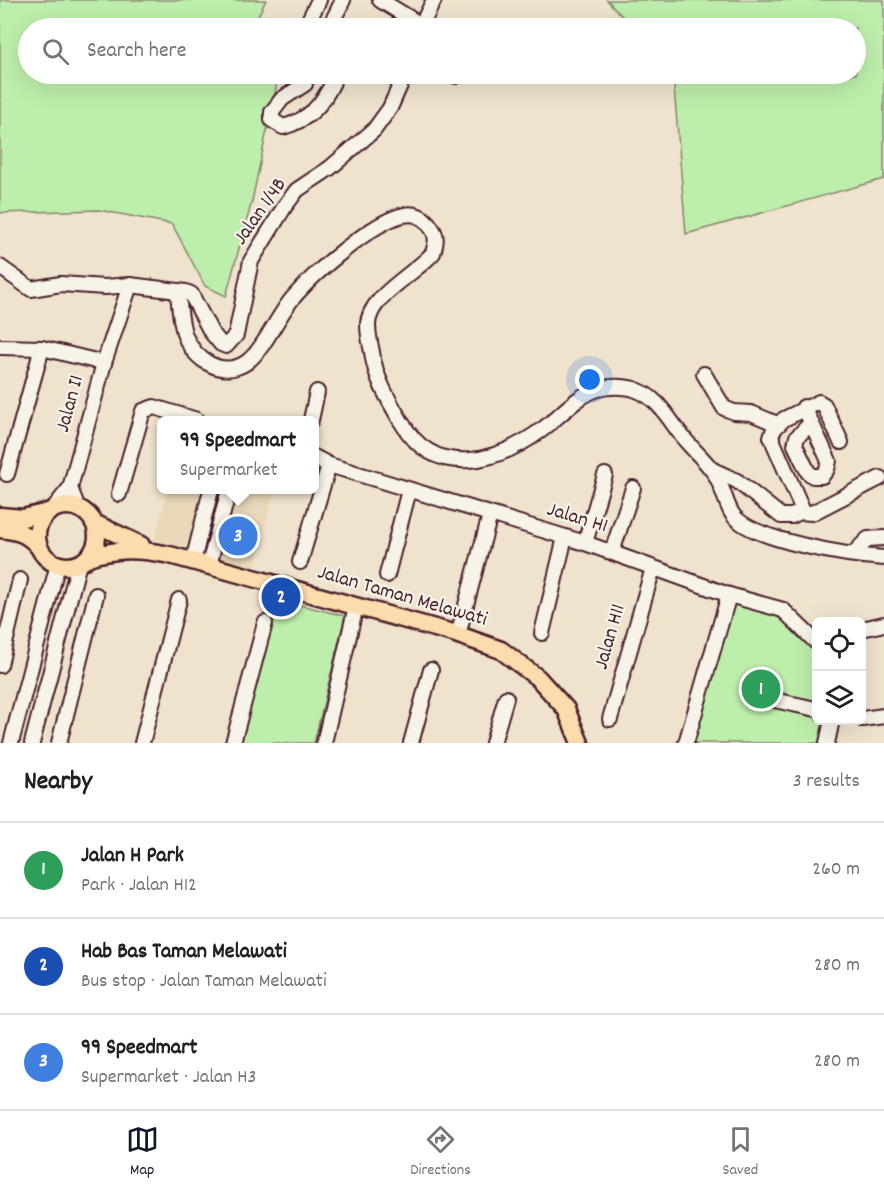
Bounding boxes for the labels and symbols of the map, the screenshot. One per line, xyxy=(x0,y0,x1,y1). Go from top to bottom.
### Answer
street label: Jalan 1/4B xyxy=(227,172,295,252)
your location xyxy=(575,365,604,394)
street label: Jalan I1 xyxy=(49,372,93,436)
street label: Jalan H1 xyxy=(543,496,611,542)
pin: 3 xyxy=(218,514,258,558)
street label: Jalan Taman Melawati xyxy=(314,558,491,636)
pin: 2 xyxy=(262,574,300,620)
street label: Jalan H11 xyxy=(587,601,635,673)
pin: 1 xyxy=(742,666,780,712)

